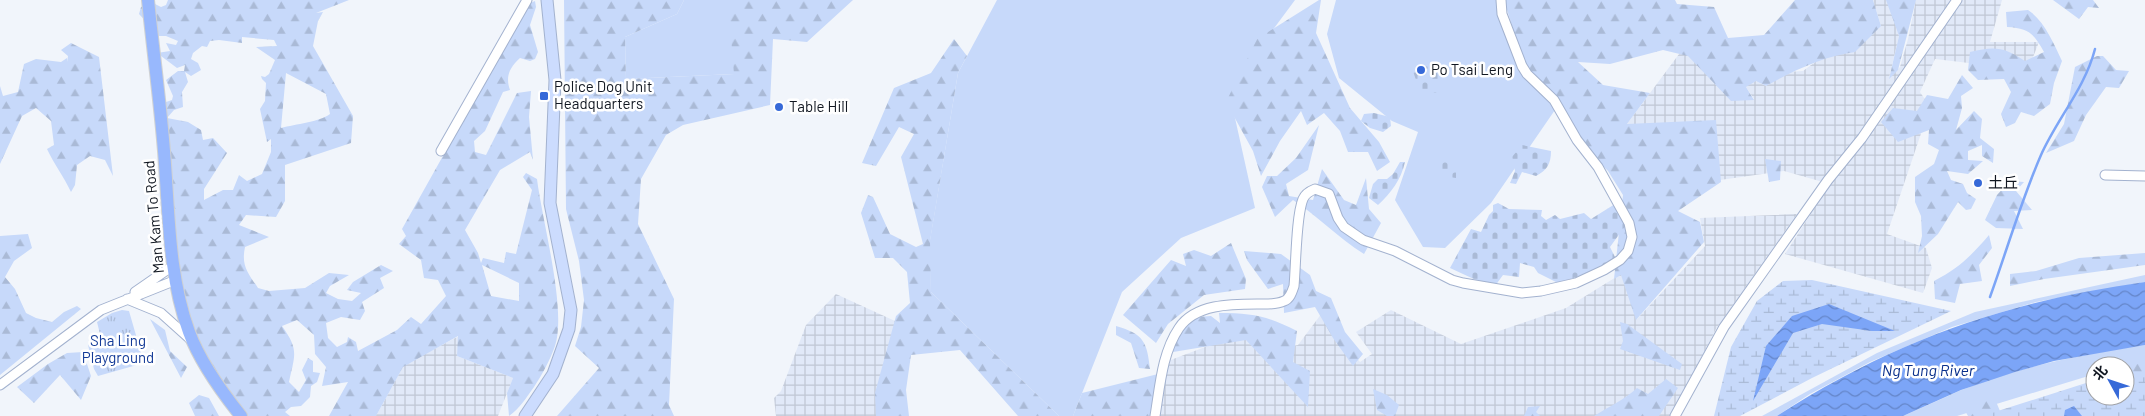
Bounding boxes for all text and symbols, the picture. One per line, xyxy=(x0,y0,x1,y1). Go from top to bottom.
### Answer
place label: Po Tsai Leng xyxy=(1431,60,1513,78)
marker: Po Tsai Leng xyxy=(1415,64,1427,76)
place label: Police Dog Unit Headquarters xyxy=(554,77,652,112)
marker: Police Dog Unit Headquarters xyxy=(538,90,550,102)
place label: Table Hill xyxy=(789,97,848,115)
marker: Table Hill xyxy=(773,101,785,113)
street label: Man Kam To Road xyxy=(139,160,167,274)
place label: 土丘 xyxy=(1988,173,2018,191)
marker: 土丘 xyxy=(1972,177,1984,189)
park label: Sha Ling Playground xyxy=(82,331,154,366)
north arrow xyxy=(2085,356,2135,406)
water label: Ng Tung River xyxy=(1882,360,1976,379)
text: 北 xyxy=(2089,361,2111,383)

